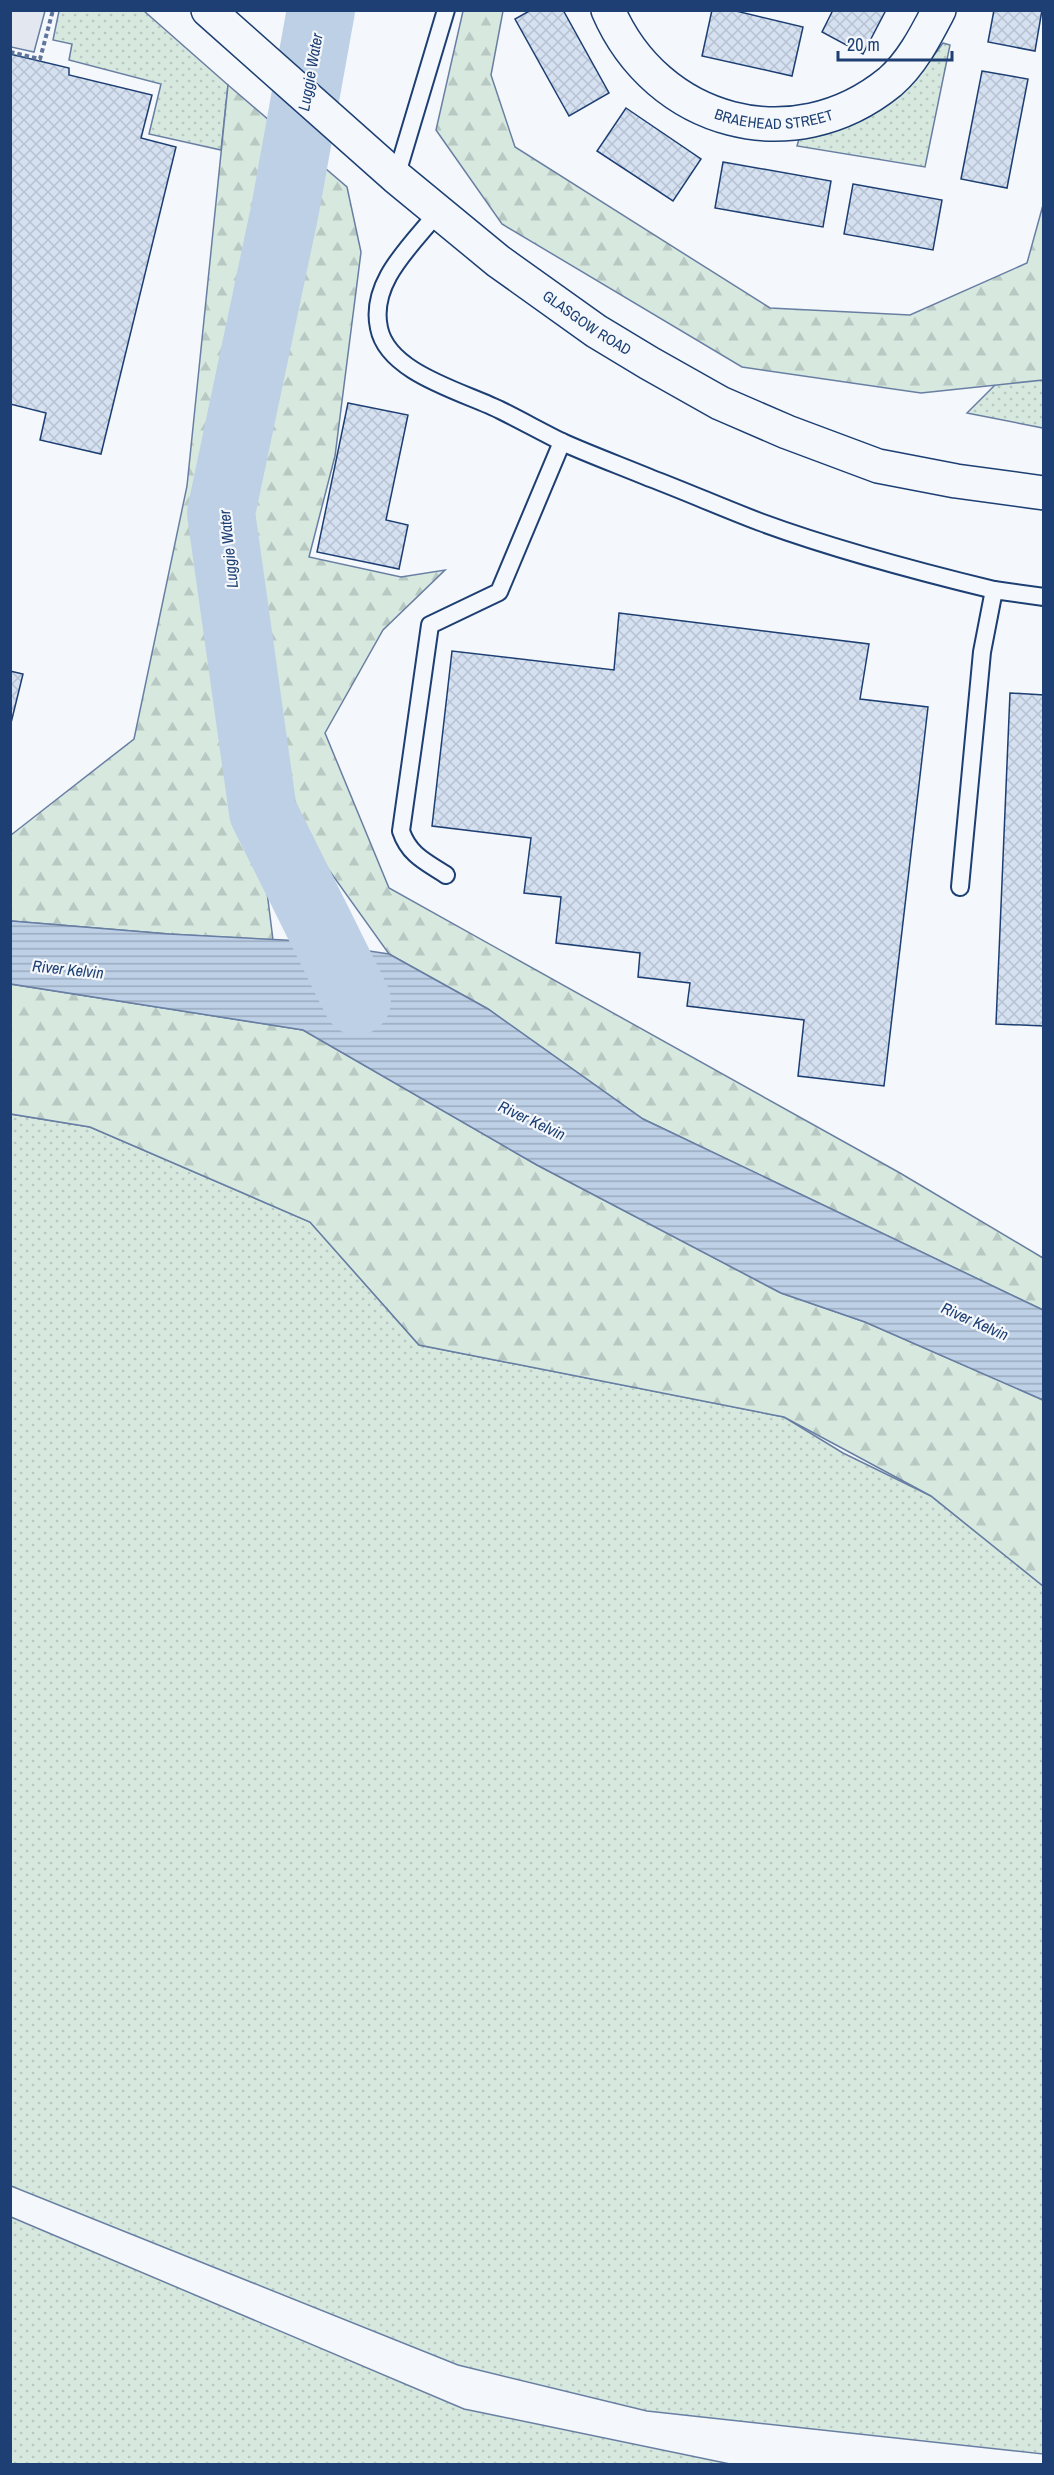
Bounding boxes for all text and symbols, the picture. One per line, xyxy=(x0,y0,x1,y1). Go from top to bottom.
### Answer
scale bar xyxy=(838,24,952,62)
water label: Luggie Water xyxy=(292,31,328,113)
text: 20 m xyxy=(847,32,880,57)
street label: BRAEHEAD STREET xyxy=(712,103,836,134)
street label: GLASGOW ROAD xyxy=(539,285,635,360)
water label: Luggie Water xyxy=(213,508,243,589)
water label: River Kelvin xyxy=(31,954,105,984)
water label: River Kelvin xyxy=(495,1095,569,1145)
water label: River Kelvin xyxy=(938,1296,1012,1346)

